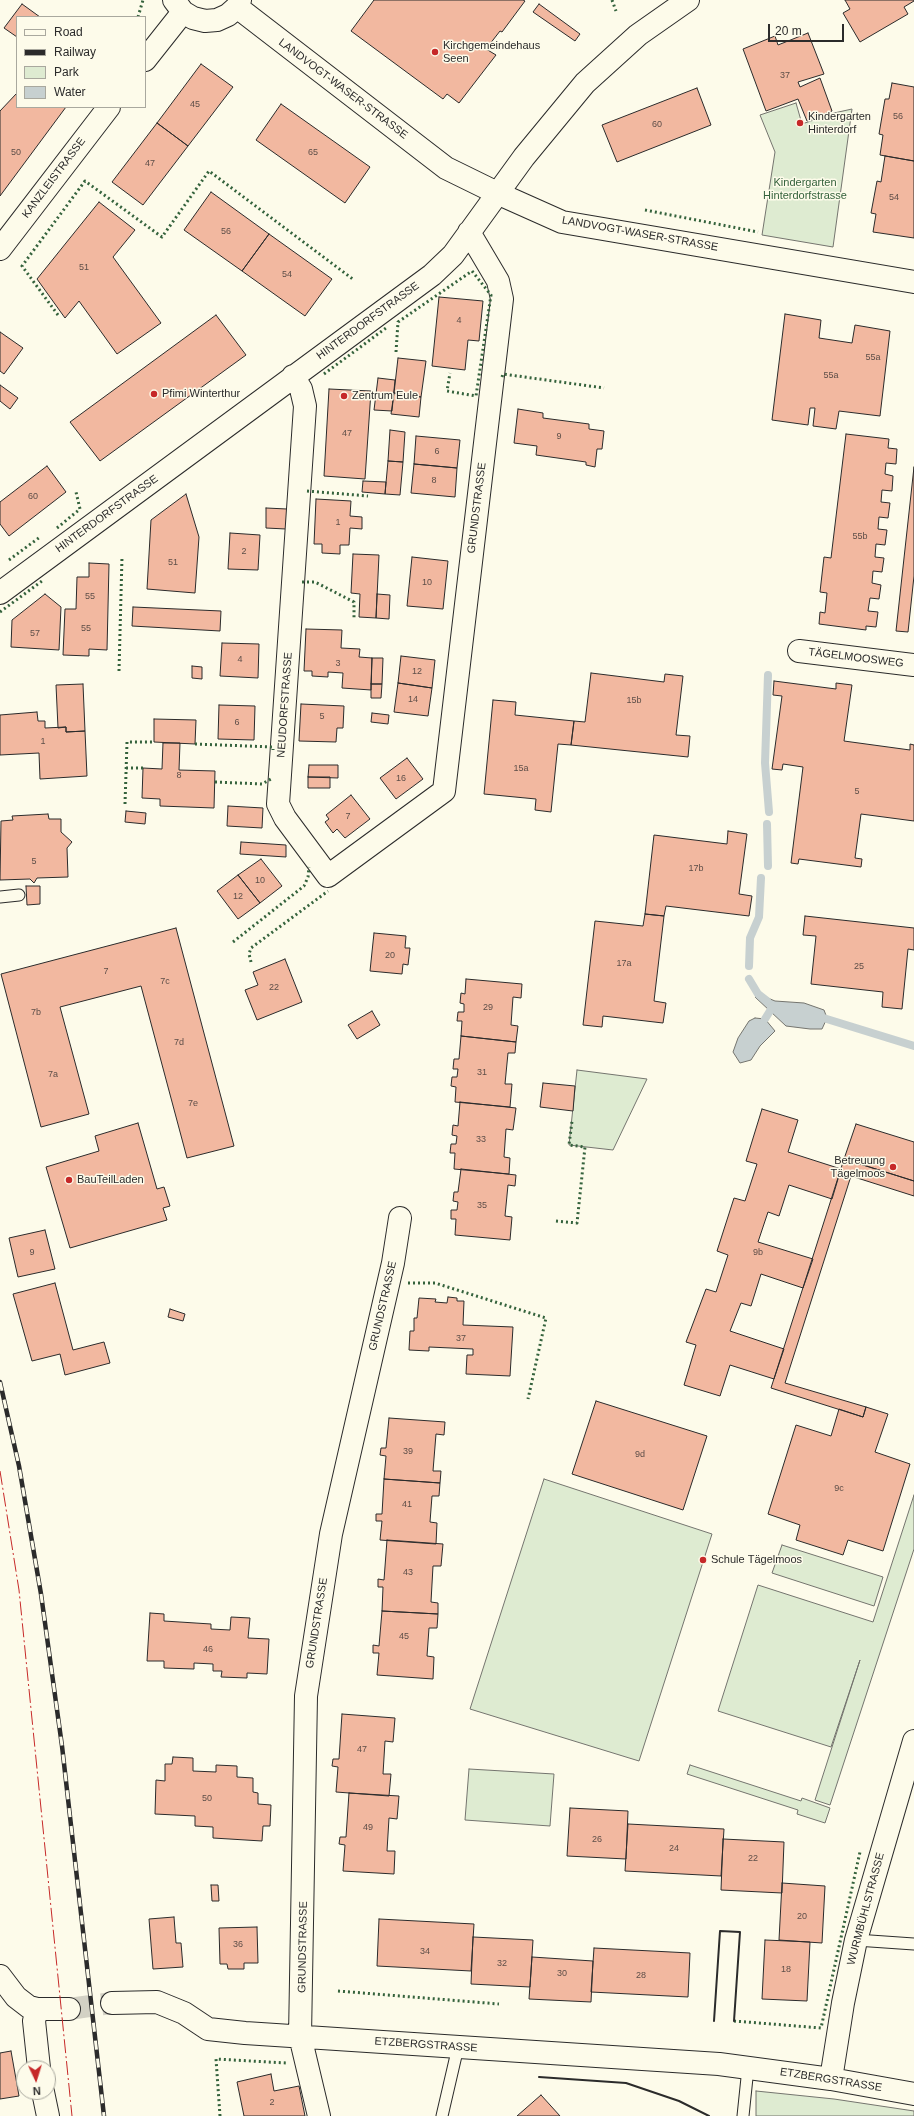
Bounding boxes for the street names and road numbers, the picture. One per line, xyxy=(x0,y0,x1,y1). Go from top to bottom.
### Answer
street label: LANDVOGT-WASER-STRASSE xyxy=(276,36,410,142)
street label: KANZLEISTRASSE xyxy=(19,135,89,221)
street label: LANDVOGT-WASER-STRASSE xyxy=(561,214,719,254)
street label: HINTERDORFSTRASSE xyxy=(314,279,422,363)
street label: GRUNDSTRASSE xyxy=(465,462,489,554)
street label: HINTERDORFSTRASSE xyxy=(53,472,161,556)
street label: TÄGELMOOSWEG xyxy=(808,646,904,670)
street label: NEUDORFSTRASSE xyxy=(275,652,295,758)
street label: GRUNDSTRASSE xyxy=(366,1260,400,1352)
street label: GRUNDSTRASSE xyxy=(303,1577,331,1669)
street label: WURMBÜHLSTRASSE xyxy=(845,1851,887,1967)
street label: GRUNDSTRASSE xyxy=(296,1901,310,1993)
street label: ETZBERGSTRASSE xyxy=(374,2035,478,2055)
street label: ETZBERGSTRASSE xyxy=(779,2065,883,2095)

